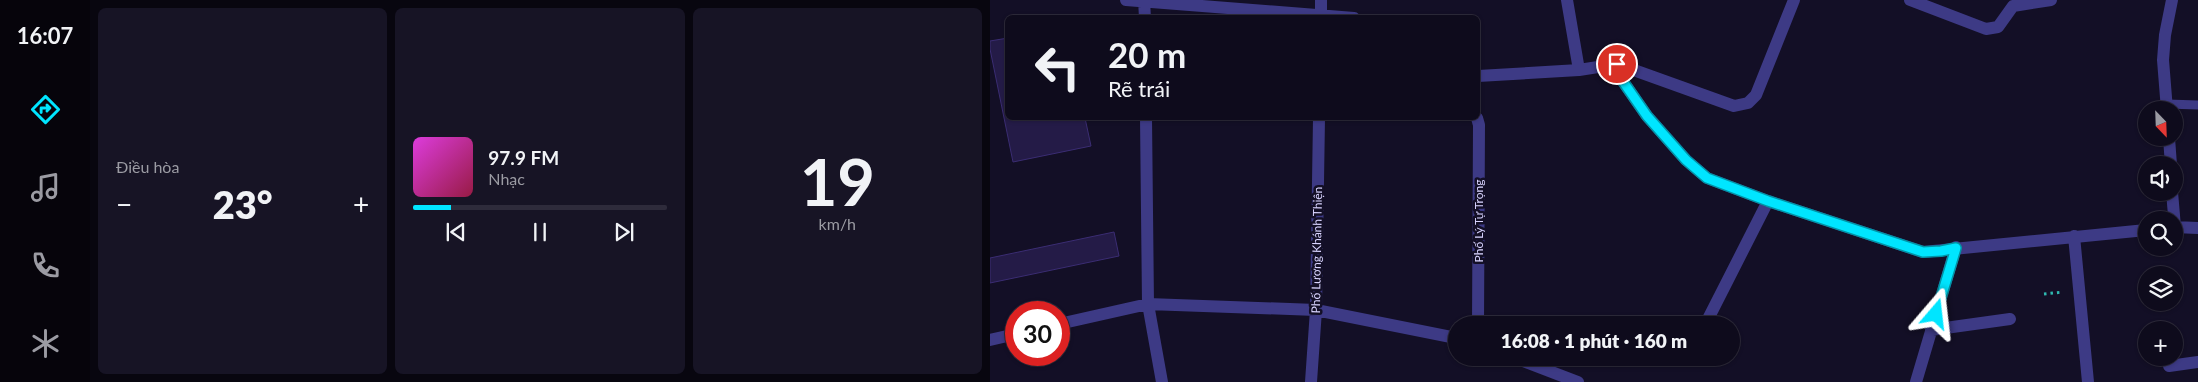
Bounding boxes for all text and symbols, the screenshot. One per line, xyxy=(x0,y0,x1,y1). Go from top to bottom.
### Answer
text: 16:07 xyxy=(17,22,73,49)
text: 20 m xyxy=(1108,33,1186,75)
icon: left xyxy=(1025,35,1090,100)
pin xyxy=(1596,43,1638,85)
icon: arrive xyxy=(1603,50,1631,78)
text: Rẽ trái xyxy=(1108,75,1170,102)
icon: directions xyxy=(28,92,63,127)
north arrow xyxy=(2138,101,2182,146)
map controls xyxy=(2138,101,2183,366)
text: 19 xyxy=(800,142,875,220)
text: 97.9 FM xyxy=(488,146,559,169)
button: sound xyxy=(2138,156,2183,201)
text: Điều hòa xyxy=(116,157,179,176)
text: Nhạc xyxy=(488,169,525,188)
icon: music xyxy=(28,170,63,205)
street label: Phố Lý Tự Trọng xyxy=(1471,180,1486,262)
text: 23° xyxy=(213,181,273,227)
street label: Phố Lương Khánh Thiện xyxy=(1308,186,1325,313)
text: − xyxy=(116,187,132,221)
text: + xyxy=(353,187,369,221)
button: search xyxy=(2138,211,2183,256)
text: km/h xyxy=(819,214,856,233)
icon: previous xyxy=(442,218,470,246)
icon: pause xyxy=(526,218,554,246)
icon: next xyxy=(610,218,638,246)
icon: phone xyxy=(28,248,63,283)
button: layers xyxy=(2138,266,2183,311)
position arrow xyxy=(1909,287,1961,339)
speed limit sign: 30 xyxy=(1005,301,1070,366)
button: + xyxy=(2138,321,2183,366)
icon: climate xyxy=(28,326,63,361)
text: 16:08 · 1 phút · 160 m xyxy=(1501,329,1687,352)

